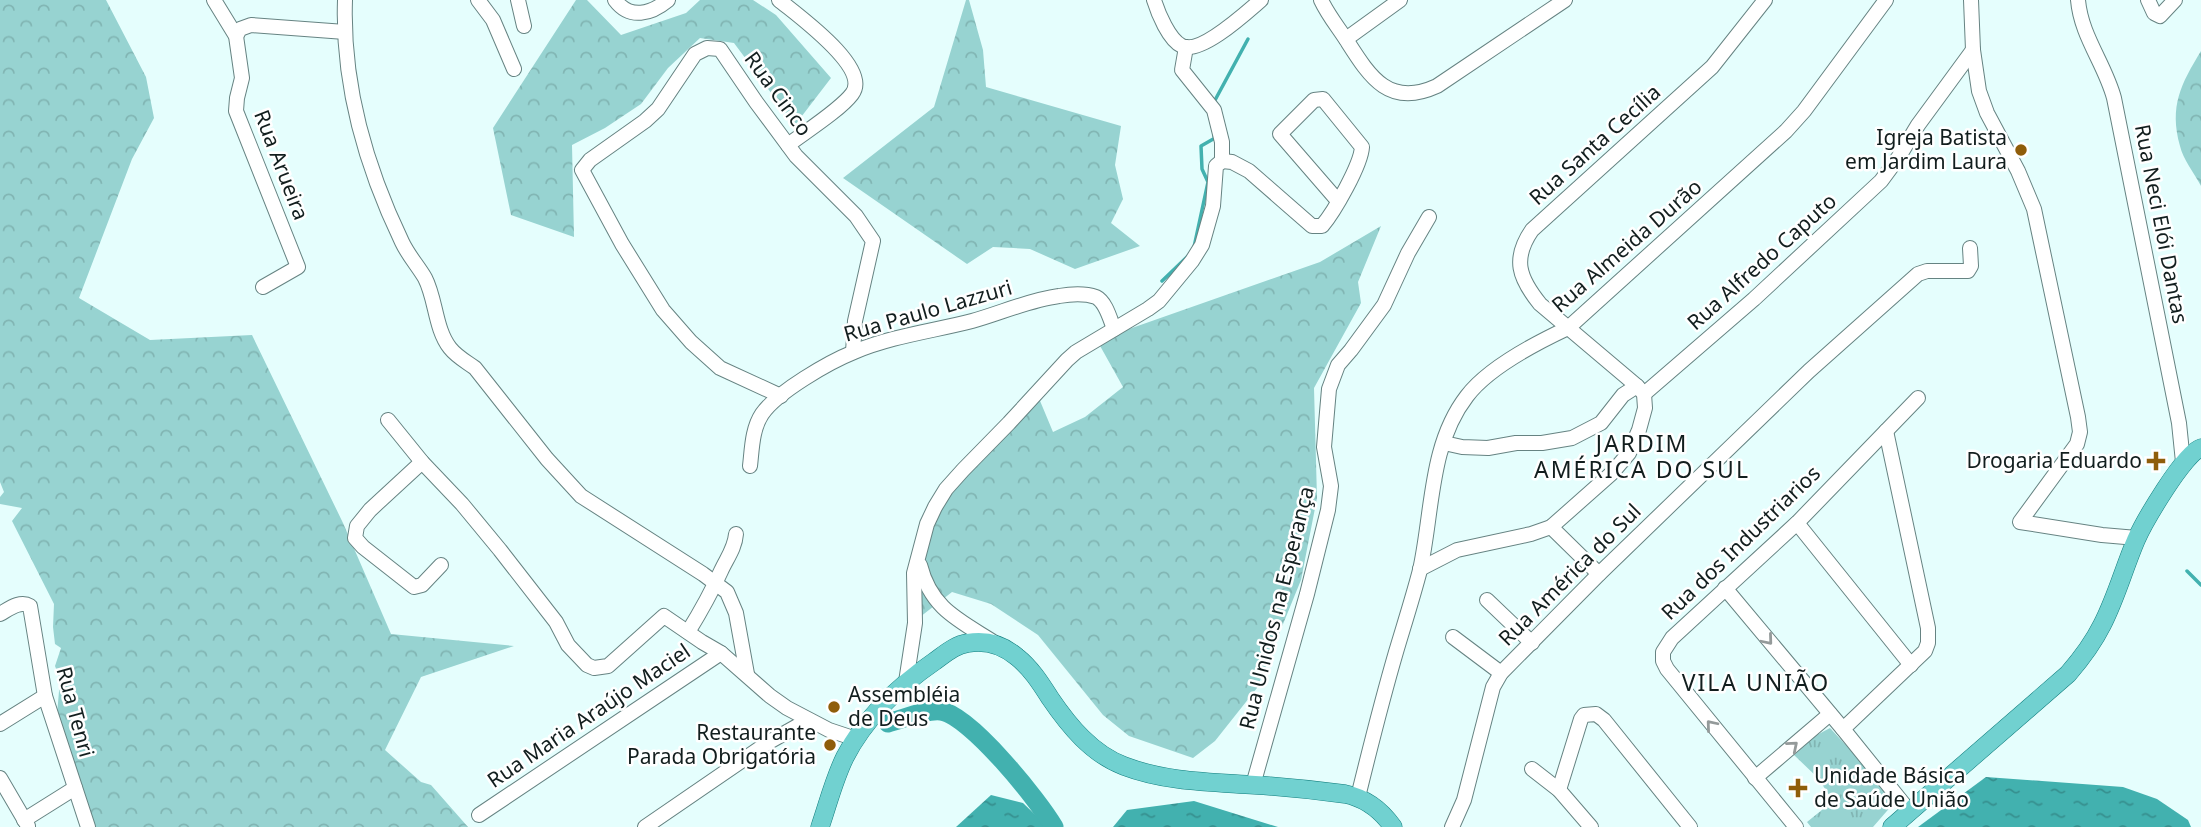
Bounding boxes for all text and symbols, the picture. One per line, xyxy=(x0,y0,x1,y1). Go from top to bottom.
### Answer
street label: Rua Cinco xyxy=(739,46,819,141)
street label: Rua Santa Cecília xyxy=(1523,78,1666,211)
street label: Rua Arueira xyxy=(248,106,316,224)
street label: Rua Neci Elói Dantas xyxy=(2129,122,2195,326)
place label: Igreja Batista em Jardim Laura xyxy=(1845,123,2007,175)
marker: Igreja Batista em Jardim Laura xyxy=(2013,142,2029,158)
street label: Rua Almeida Durão xyxy=(1545,172,1707,318)
street label: Rua Alfredo Caputo xyxy=(1681,187,1842,336)
street label: Rua Paulo Lazzuri xyxy=(840,273,1015,347)
district label: JARDIM AMÉRICA DO SUL xyxy=(1534,427,1750,485)
place label: Drogaria Eduardo xyxy=(1966,446,2142,474)
marker: Drogaria Eduardo xyxy=(2148,453,2164,469)
street label: Rua dos Industriarios xyxy=(1655,459,1826,626)
street label: Rua Unidos na Esperança xyxy=(1232,483,1320,732)
street label: Rua América do Sul xyxy=(1492,497,1647,652)
one-way arrow xyxy=(1760,633,1773,645)
street label: Rua Maria Araújo Maciel xyxy=(482,637,695,794)
street label: Rua Tenri xyxy=(50,663,101,760)
district label: VILA UNIÃO xyxy=(1682,666,1830,698)
place label: Assembléia de Deus xyxy=(848,680,960,732)
marker: Assembléia de Deus xyxy=(826,699,842,715)
place label: Restaurante Parada Obrigatória xyxy=(627,718,816,770)
one-way arrow xyxy=(1707,721,1720,733)
marker: Restaurante Parada Obrigatória xyxy=(822,737,838,753)
one-way arrow xyxy=(1784,742,1797,754)
place label: Unidade Básica de Saúde União xyxy=(1814,761,1969,813)
marker: Unidade Básica de Saúde União xyxy=(1788,778,1808,798)

